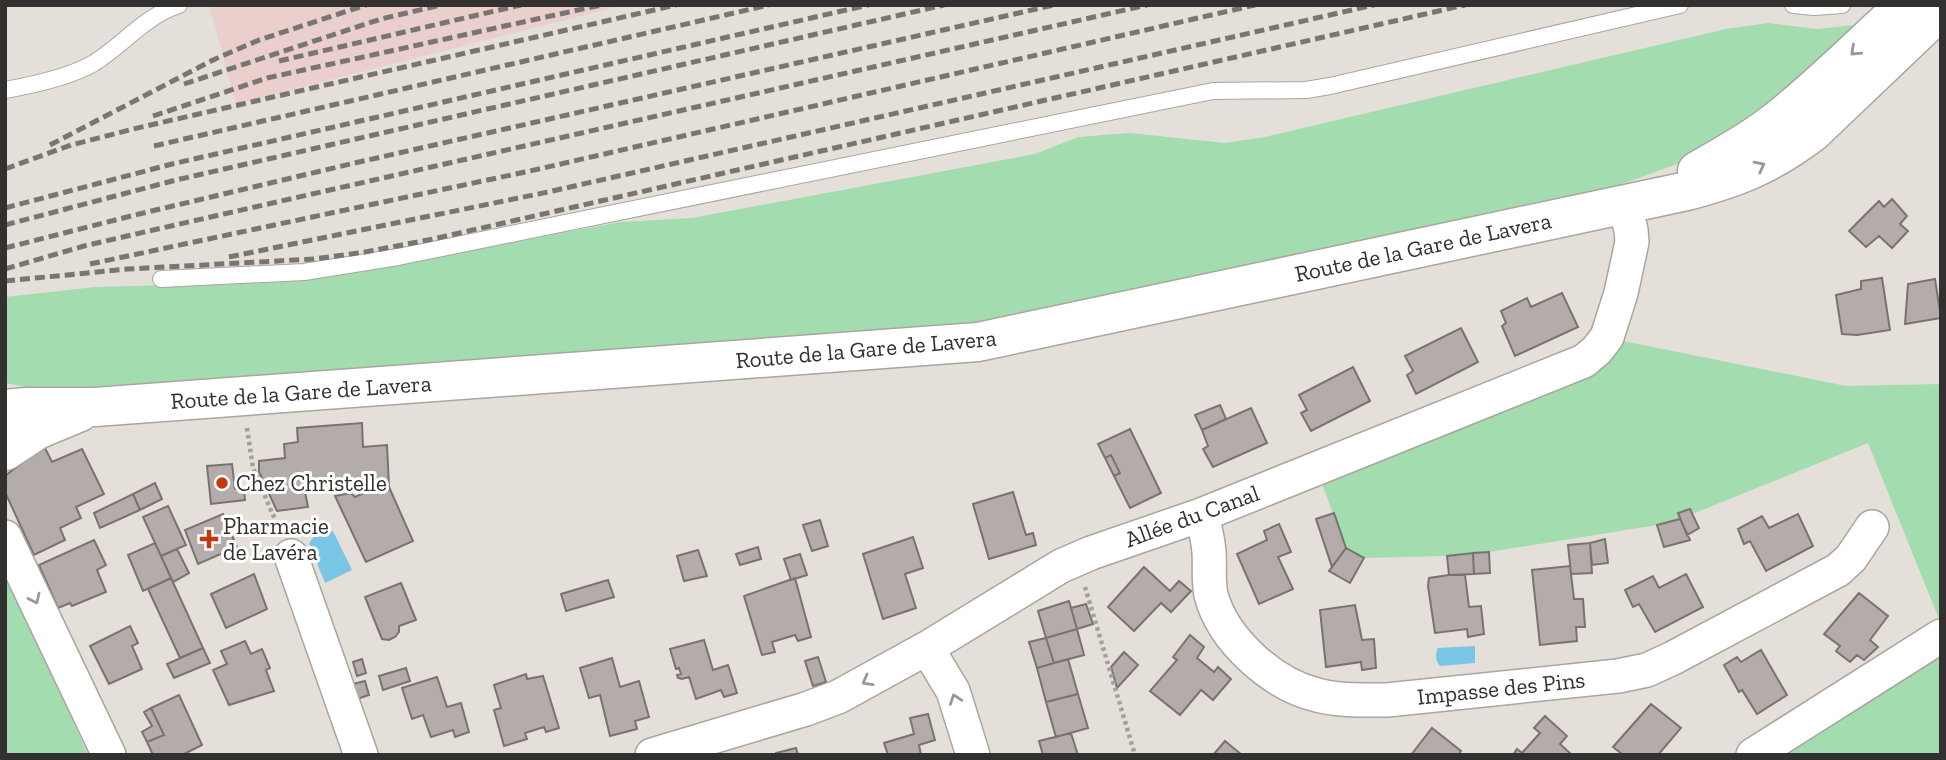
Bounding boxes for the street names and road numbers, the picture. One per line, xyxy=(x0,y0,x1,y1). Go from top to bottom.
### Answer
street label: Route de la Gare de Lavera xyxy=(1292,206,1554,288)
street label: Route de la Gare de Lavera xyxy=(734,324,998,374)
street label: Route de la Gare de Lavera xyxy=(169,369,433,415)
street label: Allée du Canal xyxy=(1121,479,1263,553)
street label: Impasse des Pins xyxy=(1416,665,1586,711)

